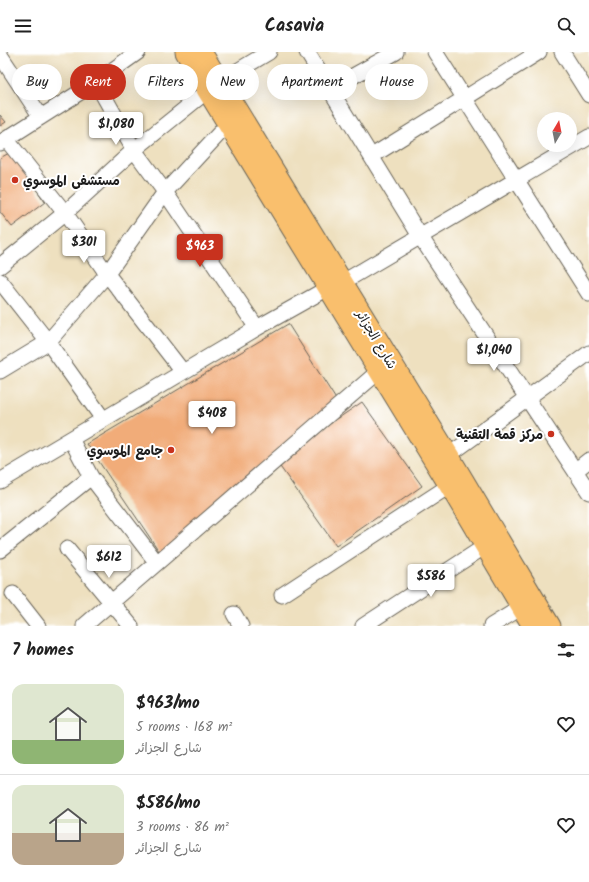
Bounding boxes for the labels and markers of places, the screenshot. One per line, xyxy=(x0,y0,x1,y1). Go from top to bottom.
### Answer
pin: $1,080 xyxy=(83,112,149,146)
place label: مستشفى الموسوي xyxy=(23,171,120,192)
marker: مستشفى الموسوي xyxy=(10,175,20,185)
pin: $301 xyxy=(60,230,108,264)
pin: $963 xyxy=(176,234,224,268)
pin: $1,040 xyxy=(461,338,527,372)
pin: $408 xyxy=(188,401,236,435)
place label: مركز قمة التقنية xyxy=(456,425,543,446)
marker: مركز قمة التقنية xyxy=(546,429,556,439)
place label: جامع الموسوي xyxy=(87,441,163,462)
marker: جامع الموسوي xyxy=(166,445,176,455)
pin: $612 xyxy=(85,545,133,579)
pin: $586 xyxy=(407,564,455,598)

